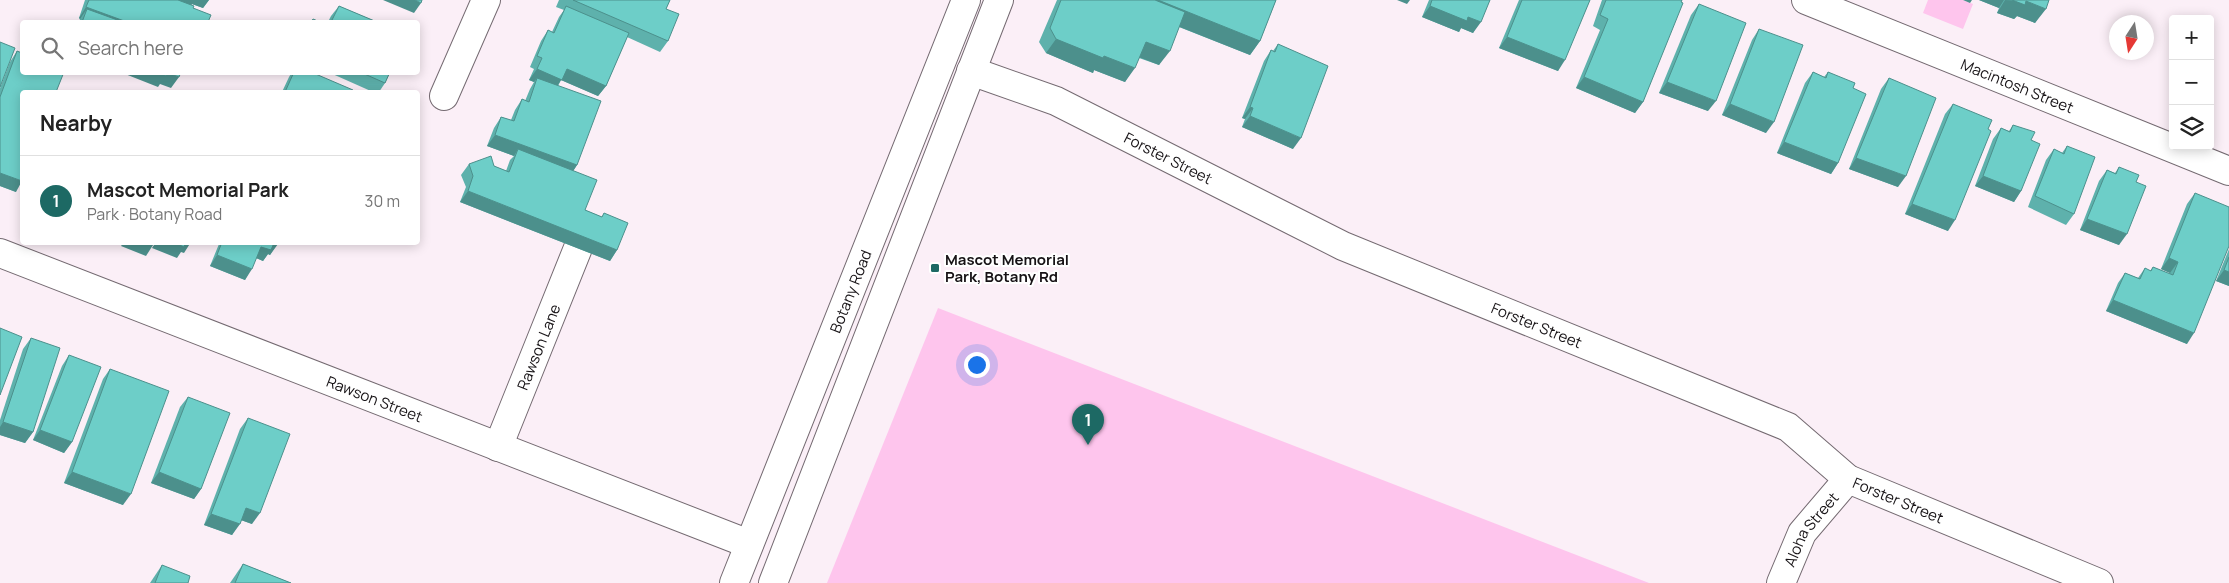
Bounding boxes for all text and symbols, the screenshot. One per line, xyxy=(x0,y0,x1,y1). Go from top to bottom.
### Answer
north arrow xyxy=(2109,15,2154,60)
map controls xyxy=(2169,15,2214,150)
button: + xyxy=(2169,15,2214,60)
search box xyxy=(20,20,420,75)
icon: search xyxy=(38,34,66,62)
text: Search here xyxy=(78,35,184,61)
street label: Macintosh Street xyxy=(1958,53,2077,118)
button: − xyxy=(2169,60,2214,105)
button: layers xyxy=(2169,105,2214,150)
text: Nearby xyxy=(40,109,112,137)
street label: Forster Street xyxy=(1121,127,1216,189)
text: Mascot Memorial Park xyxy=(87,177,289,203)
text: 1 xyxy=(52,190,60,212)
text: 30 m xyxy=(365,190,400,212)
text: Park · Botany Road xyxy=(87,203,222,225)
street label: Botany Road xyxy=(824,247,876,336)
place label: Mascot Memorial Park, Botany Rd xyxy=(945,249,1069,287)
marker: Mascot Memorial Park, Botany Rd xyxy=(929,262,941,274)
street label: Forster Street xyxy=(1488,297,1585,353)
street label: Rawson Lane xyxy=(512,300,565,393)
your location xyxy=(964,352,990,378)
street label: Rawson Street xyxy=(324,370,426,427)
pin: 1 xyxy=(1072,404,1104,445)
street label: Forster Street xyxy=(1850,472,1947,528)
street label: Aloha Street xyxy=(1779,487,1843,570)

